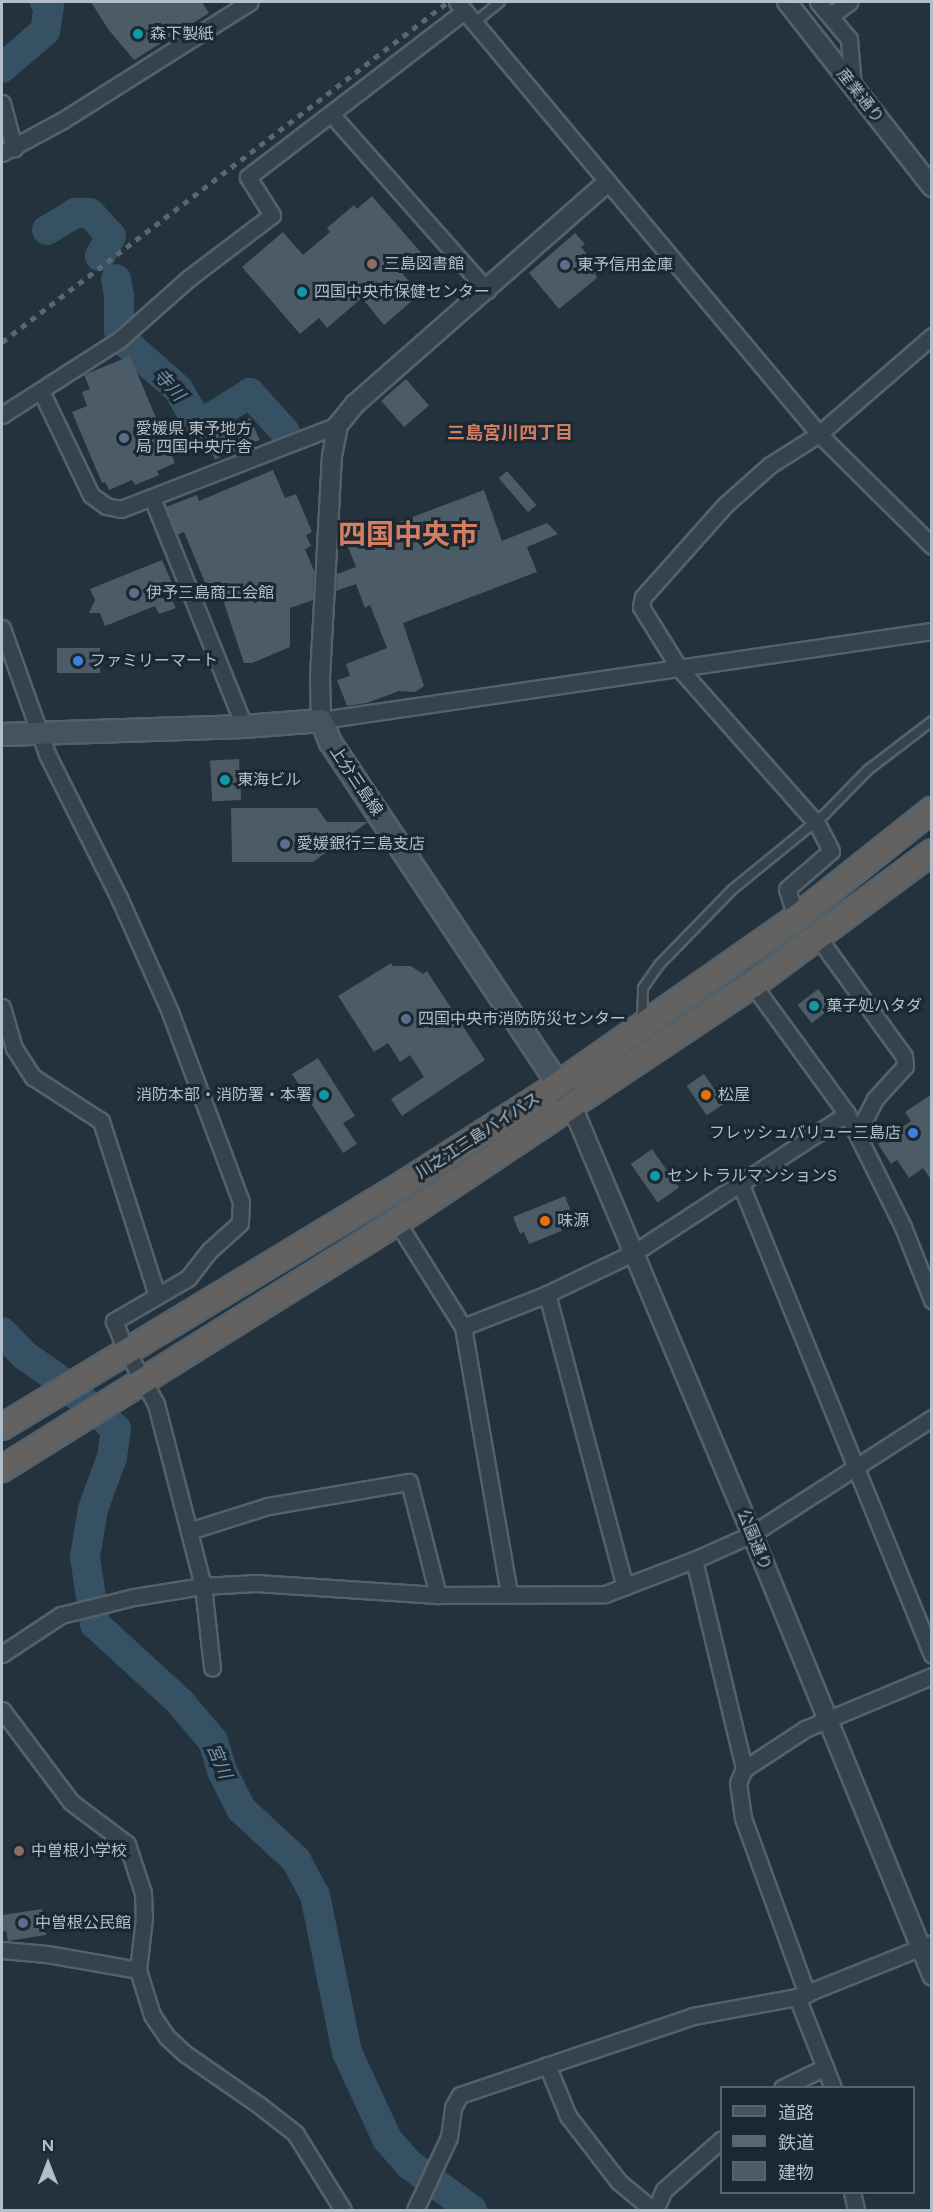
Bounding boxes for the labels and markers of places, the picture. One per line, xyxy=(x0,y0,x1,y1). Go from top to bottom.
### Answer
place label: 森下製紙 xyxy=(150,24,214,44)
marker: 森下製紙 xyxy=(131,27,145,41)
place label: 三島図書館 xyxy=(384,254,464,274)
place label: 東予信用金庫 xyxy=(577,255,673,275)
marker: 三島図書館 xyxy=(365,257,379,271)
marker: 東予信用金庫 xyxy=(558,258,572,272)
place label: 四国中央市保健センター xyxy=(314,282,490,302)
marker: 四国中央市保健センター xyxy=(295,285,309,299)
place label: 愛媛県 東予地方 局 四国中央庁舎 xyxy=(136,419,252,457)
marker: 愛媛県 東予地方 局 四国中央庁舎 xyxy=(117,431,131,445)
place label: 伊予三島商工会館 xyxy=(146,583,274,603)
marker: 伊予三島商工会館 xyxy=(127,586,141,600)
place label: ファミリーマート xyxy=(90,651,218,671)
marker: ファミリーマート xyxy=(71,654,85,668)
place label: 東海ビル xyxy=(237,770,301,790)
marker: 東海ビル xyxy=(218,773,232,787)
place label: 愛媛銀行三島支店 xyxy=(297,834,425,854)
marker: 愛媛銀行三島支店 xyxy=(278,837,292,851)
place label: 菓子処ハタダ xyxy=(826,996,922,1016)
marker: 菓子処ハタダ xyxy=(807,999,821,1013)
place label: 四国中央市消防防災センター xyxy=(418,1009,626,1029)
marker: 四国中央市消防防災センター xyxy=(399,1012,413,1026)
place label: 消防本部・消防署・本署 xyxy=(136,1085,312,1105)
place label: 松屋 xyxy=(718,1085,750,1105)
marker: 消防本部・消防署・本署 xyxy=(317,1088,331,1102)
marker: 松屋 xyxy=(699,1088,713,1102)
place label: フレッシュバリュー三島店 xyxy=(709,1123,901,1143)
marker: フレッシュバリュー三島店 xyxy=(906,1126,920,1140)
place label: セントラルマンションS xyxy=(667,1166,837,1186)
marker: セントラルマンションS xyxy=(648,1169,662,1183)
place label: 味源 xyxy=(557,1211,589,1231)
marker: 味源 xyxy=(538,1214,552,1228)
place label: 中曽根小学校 xyxy=(31,1841,127,1861)
marker: 中曽根小学校 xyxy=(12,1844,26,1858)
place label: 中曽根公民館 xyxy=(35,1913,131,1933)
marker: 中曽根公民館 xyxy=(16,1916,30,1930)

